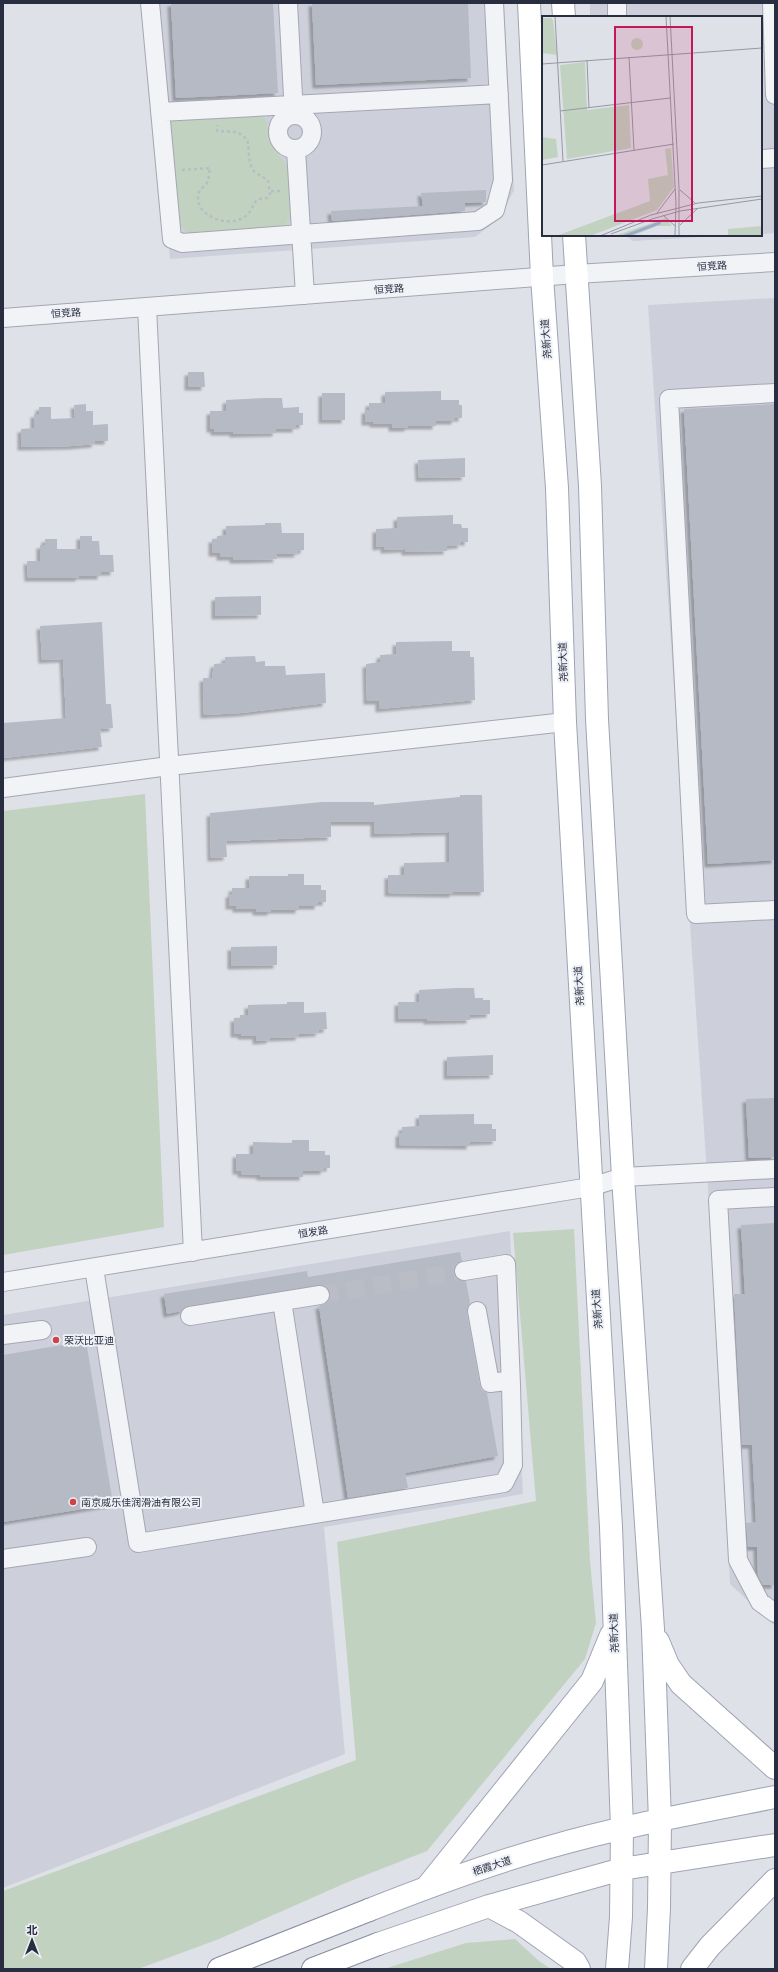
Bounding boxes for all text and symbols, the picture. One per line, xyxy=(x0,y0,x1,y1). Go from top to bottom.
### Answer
inset map xyxy=(542,16,762,236)
street label: 恒竞路 xyxy=(697,258,727,274)
street label: 恒竞路 xyxy=(374,281,404,297)
street label: 恒竞路 xyxy=(51,305,81,321)
street label: 尧新大道 xyxy=(538,319,554,359)
street label: 尧新大道 xyxy=(556,642,570,682)
street label: 尧新大道 xyxy=(571,966,587,1006)
street label: 恒发路 xyxy=(297,1223,329,1241)
street label: 尧新大道 xyxy=(589,1289,605,1329)
place label: 荣沃比亚迪 xyxy=(64,1334,114,1347)
marker: 荣沃比亚迪 xyxy=(51,1335,61,1345)
place label: 南京威乐佳润滑油有限公司 xyxy=(81,1496,201,1509)
marker: 南京威乐佳润滑油有限公司 xyxy=(68,1497,78,1507)
street label: 尧新大道 xyxy=(607,1613,621,1653)
street label: 栖霞大道 xyxy=(471,1854,513,1878)
north arrow xyxy=(12,1920,52,1960)
text: 北 xyxy=(27,1923,38,1937)

